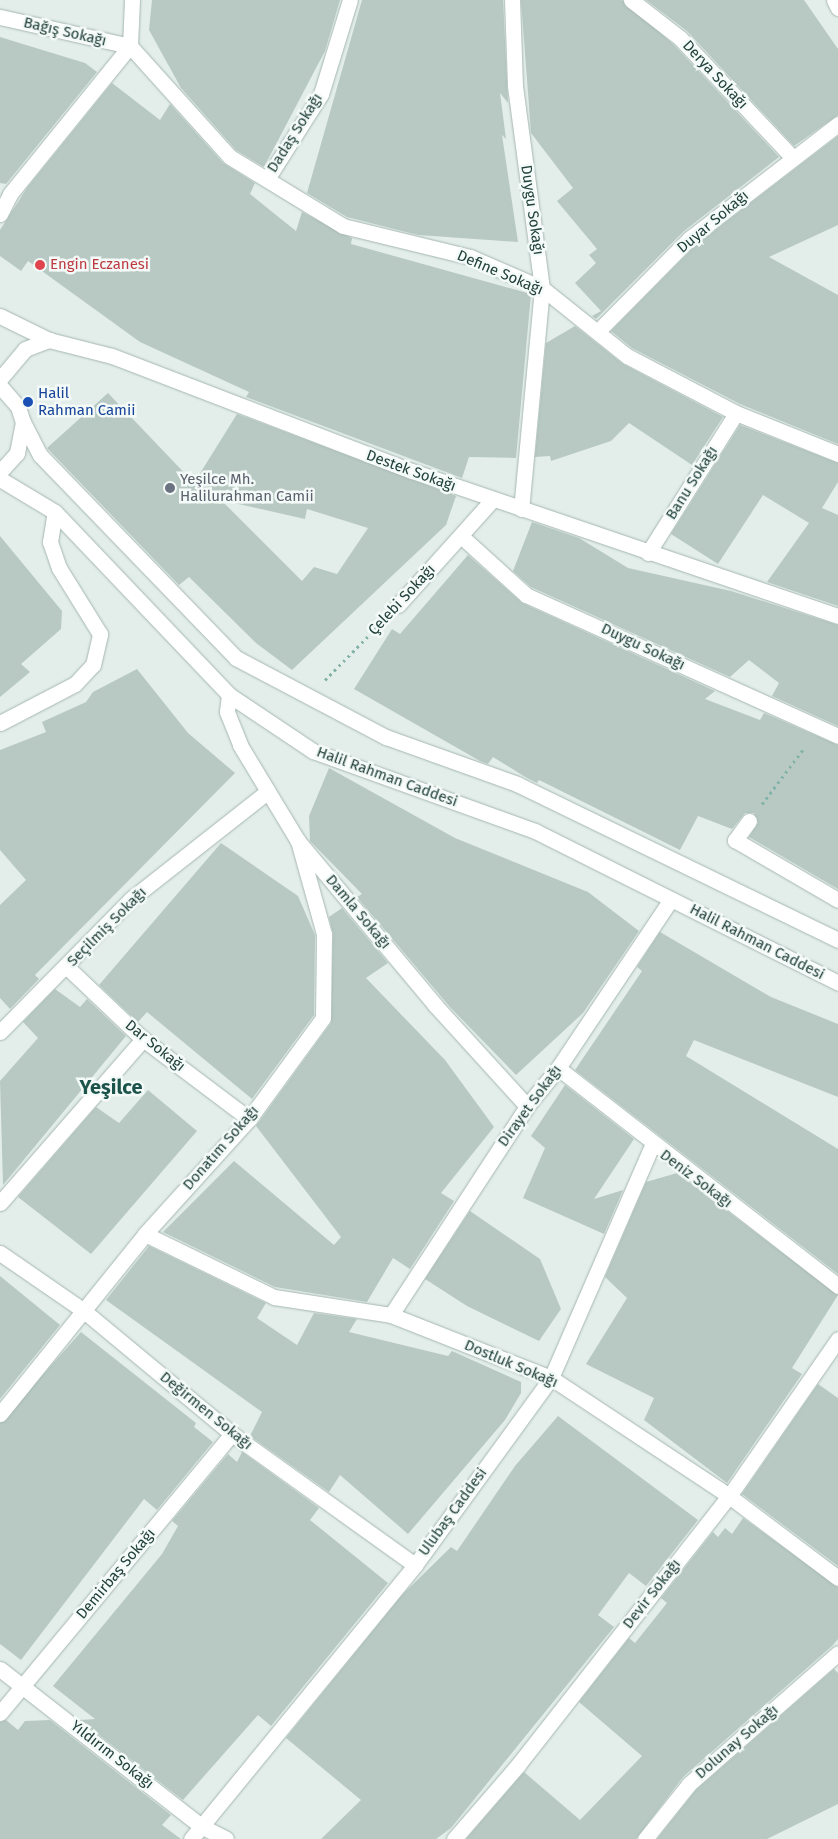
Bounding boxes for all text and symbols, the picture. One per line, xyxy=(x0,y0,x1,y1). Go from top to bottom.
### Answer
street label: Bağış Sokağı xyxy=(22,14,108,50)
street label: Derya Sokağı xyxy=(679,37,751,113)
street label: Dadaş Sokağı xyxy=(264,90,326,176)
street label: Duygu Sokağı xyxy=(517,164,547,256)
street label: Duyar Sokağı xyxy=(674,187,752,257)
street label: Define Sokağı xyxy=(454,247,546,299)
place label: Engin Eczanesi xyxy=(50,256,149,274)
marker: Engin Eczanesi xyxy=(34,259,46,271)
place label: Halil Rahman Camii xyxy=(38,384,135,419)
marker: Halil Rahman Camii xyxy=(22,396,34,408)
street label: Banu Sokağı xyxy=(662,443,722,523)
street label: Destek Sokağı xyxy=(364,446,458,496)
place label: Yeşilce Mh. Halilurahman Camii xyxy=(180,470,314,505)
marker: Yeşilce Mh. Halilurahman Camii xyxy=(164,482,176,494)
street label: Çelebi Sokağı xyxy=(365,561,439,639)
street label: Duygu Sokağı xyxy=(598,620,688,674)
street label: Halil Rahman Caddesi xyxy=(314,743,460,811)
street label: Damla Sokağı xyxy=(322,871,394,953)
street label: Seçilmiş Sokağı xyxy=(64,884,150,970)
street label: Halil Rahman Caddesi xyxy=(687,900,827,984)
street label: Dar Sokağı xyxy=(121,1016,189,1076)
street label: Dirayet Sokağı xyxy=(494,1062,566,1150)
district label: Yeşilce xyxy=(80,1075,142,1099)
street label: Donatım Sokağı xyxy=(179,1102,263,1194)
street label: Deniz Sokağı xyxy=(656,1146,736,1212)
street label: Dostluk Sokağı xyxy=(462,1336,560,1392)
street label: Değirmen Sokağı xyxy=(156,1368,256,1454)
street label: Ulubaş Caddesi xyxy=(415,1464,491,1560)
street label: Demirbaş Sokağı xyxy=(73,1525,159,1623)
street label: Devir Sokağı xyxy=(619,1556,685,1632)
street label: Dolunay Sokağı xyxy=(692,1701,782,1783)
street label: Yıldırım Sokağı xyxy=(67,1717,157,1793)

